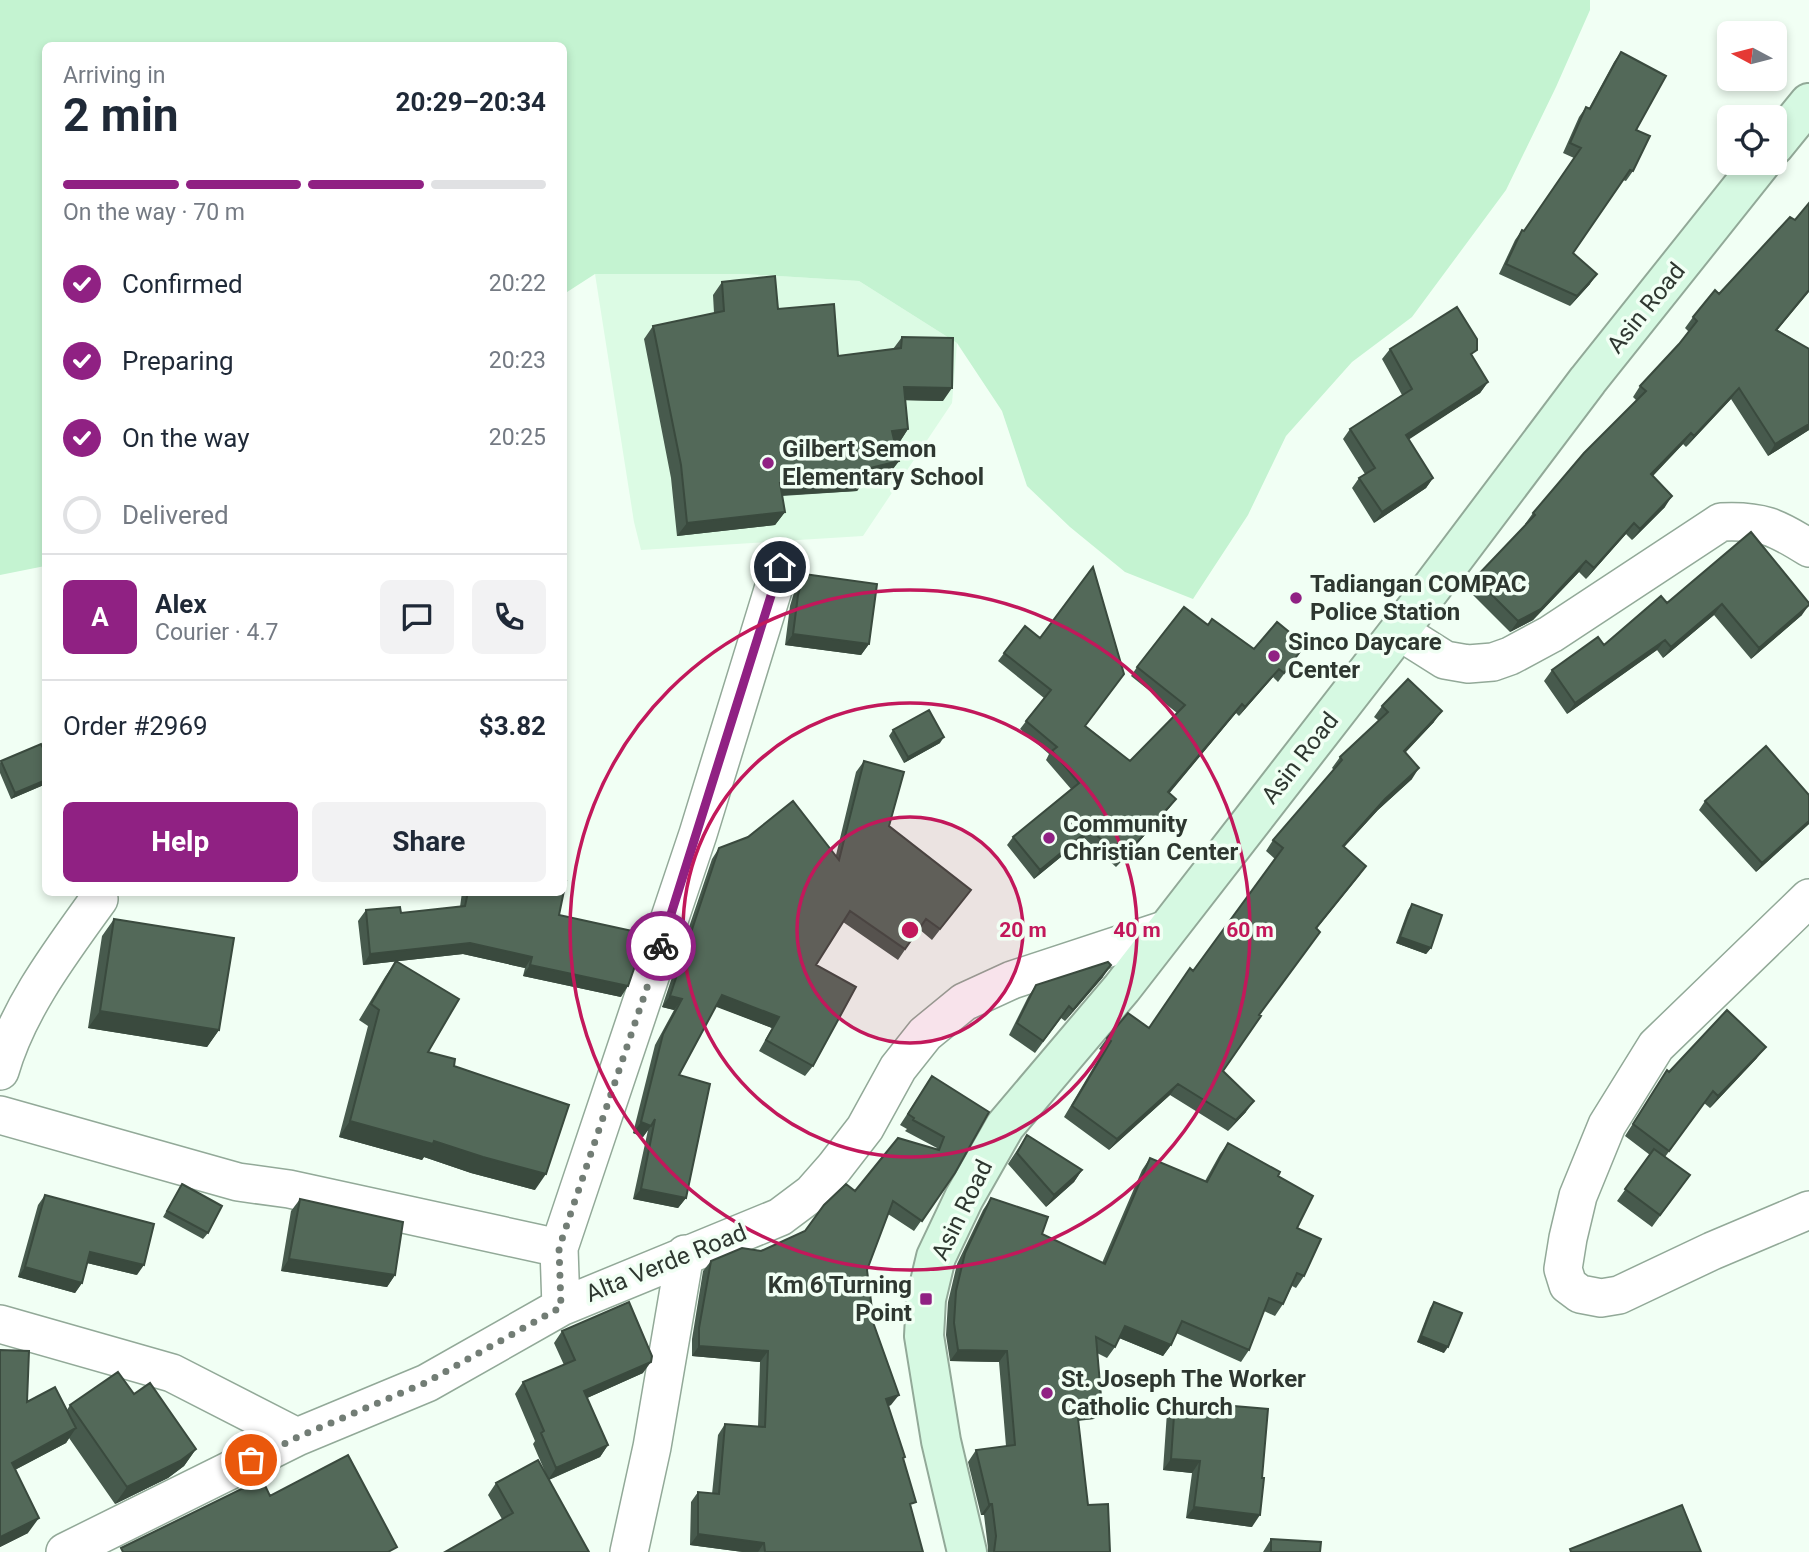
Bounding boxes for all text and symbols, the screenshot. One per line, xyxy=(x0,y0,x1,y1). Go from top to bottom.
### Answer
north arrow xyxy=(1717,21,1787,91)
map controls xyxy=(1717,21,1787,175)
text: Arriving in xyxy=(63,62,166,89)
text: 20:29–20:34 xyxy=(396,87,546,117)
text: 2 min xyxy=(63,88,179,142)
button: locate xyxy=(1717,105,1787,175)
text: On the way · 70 m xyxy=(63,199,245,226)
street label: Asin Road xyxy=(1601,257,1691,359)
icon: check xyxy=(63,265,101,303)
text: Confirmed xyxy=(122,269,243,299)
text: 20:22 xyxy=(489,270,546,297)
icon: check xyxy=(63,342,101,380)
text: Preparing xyxy=(122,346,234,376)
text: 20:23 xyxy=(489,347,546,374)
icon: check xyxy=(63,419,101,457)
text: On the way xyxy=(122,423,250,453)
text: 20:25 xyxy=(489,424,546,451)
place label: Gilbert Semon Elementary School xyxy=(782,435,984,491)
marker: Gilbert Semon Elementary School xyxy=(760,455,776,471)
text: Delivered xyxy=(122,500,229,530)
pin xyxy=(750,537,810,597)
icon: home xyxy=(761,548,799,586)
place label: Tadiangan COMPAC Police Station xyxy=(1310,570,1527,626)
button: chat xyxy=(380,580,454,654)
button: phone xyxy=(472,580,546,654)
text: Alex xyxy=(155,589,207,619)
marker: Tadiangan COMPAC Police Station xyxy=(1288,590,1304,606)
text: A xyxy=(91,602,109,632)
text: Courier · 4.7 xyxy=(155,619,278,646)
place label: Sinco Daycare Center xyxy=(1288,628,1442,684)
marker: Sinco Daycare Center xyxy=(1266,648,1282,664)
street label: Asin Road xyxy=(1256,707,1344,809)
text: Order #2969 xyxy=(63,711,208,741)
text: $3.82 xyxy=(479,711,546,741)
button: Help xyxy=(63,802,298,882)
button: Share xyxy=(312,802,546,882)
place label: Community Christian Center xyxy=(1063,810,1239,866)
marker: Community Christian Center xyxy=(1041,830,1057,846)
courier xyxy=(626,911,696,981)
centre of rings xyxy=(898,918,922,942)
text: 20 m xyxy=(999,918,1047,942)
text: 40 m xyxy=(1113,918,1161,942)
text: 60 m xyxy=(1226,918,1274,942)
icon: bike xyxy=(642,927,680,965)
street label: Asin Road xyxy=(926,1155,998,1265)
street label: Alta Verde Road xyxy=(581,1218,751,1308)
place label: Km 6 Turning Point xyxy=(768,1271,912,1327)
marker: Km 6 Turning Point xyxy=(918,1291,934,1307)
place label: St. Joseph The Worker Catholic Church xyxy=(1061,1365,1306,1421)
marker: St. Joseph The Worker Catholic Church xyxy=(1039,1385,1055,1401)
pin xyxy=(221,1430,281,1490)
icon: bag xyxy=(232,1441,270,1479)

